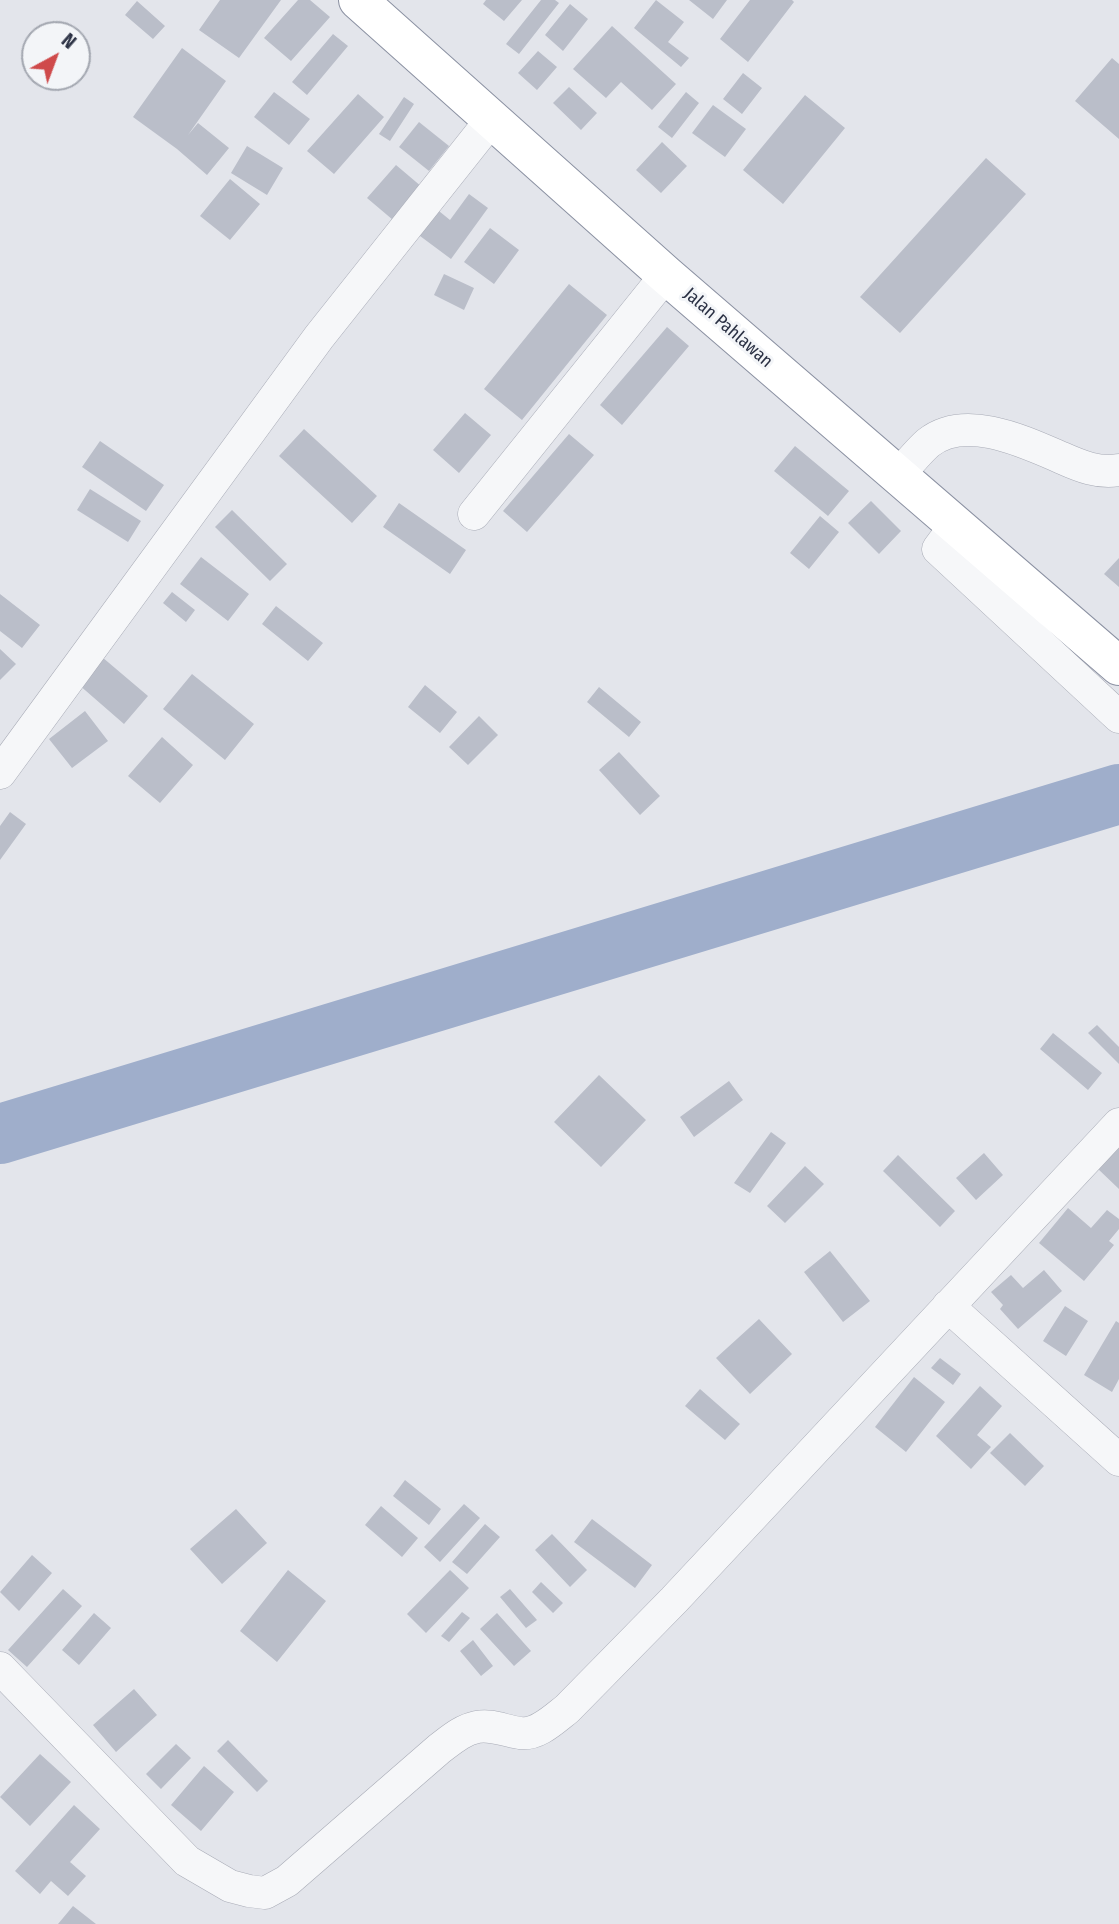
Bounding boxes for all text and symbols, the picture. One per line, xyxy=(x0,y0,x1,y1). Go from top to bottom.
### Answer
north arrow xyxy=(21,21,91,91)
text: N xyxy=(57,29,81,54)
street label: Jalan Pahlawan xyxy=(679,284,777,372)

